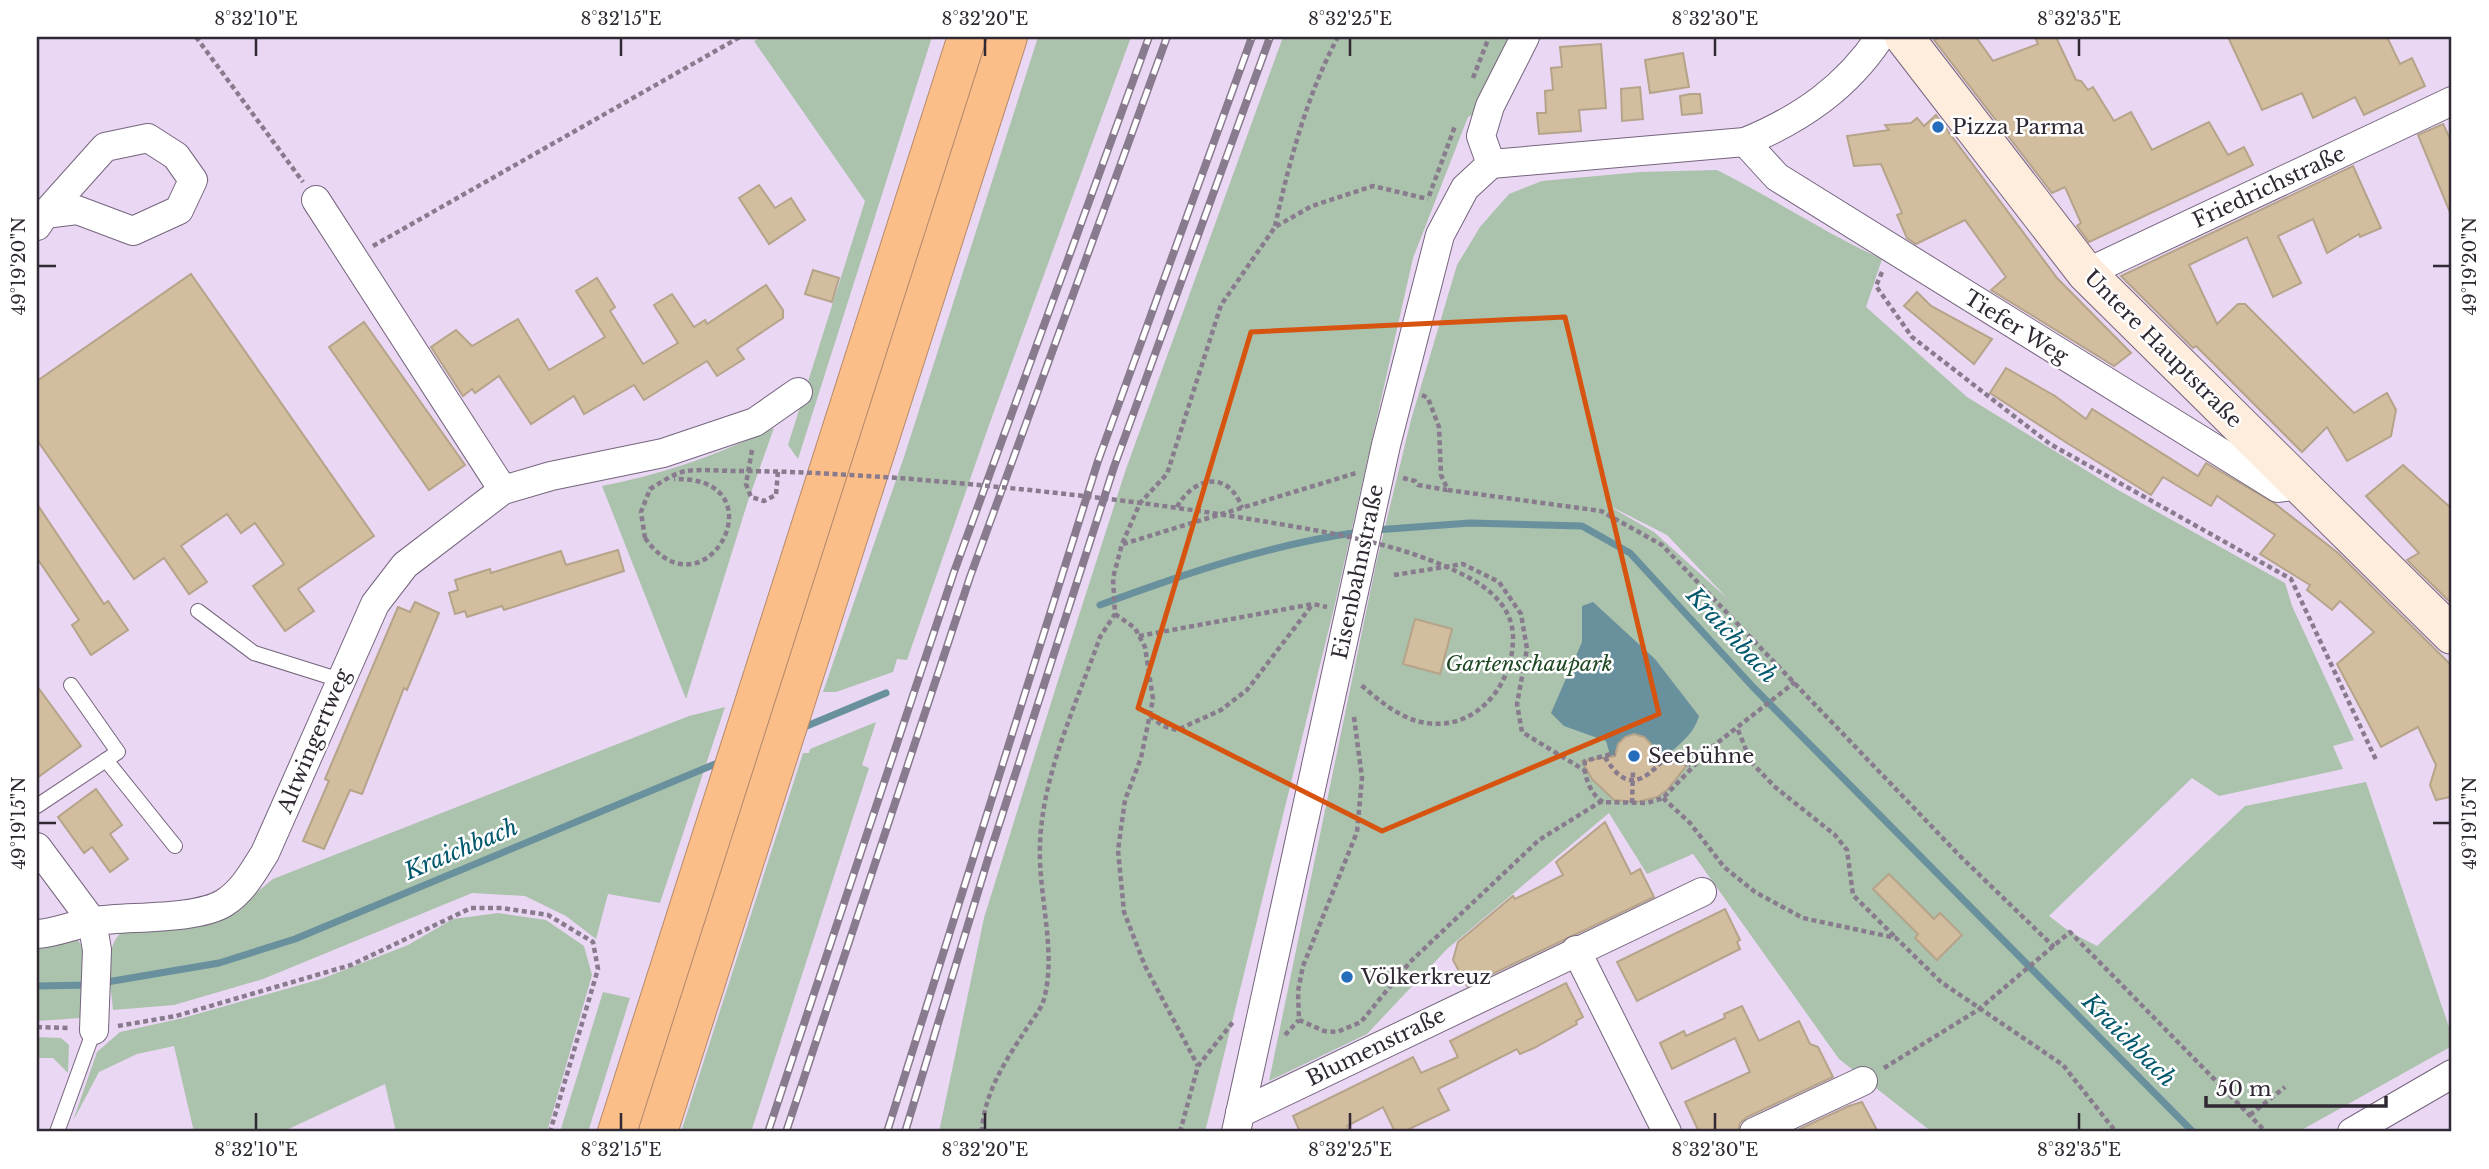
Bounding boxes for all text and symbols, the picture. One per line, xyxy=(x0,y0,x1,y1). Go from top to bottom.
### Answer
text: 8°32'10"E xyxy=(214,8,298,30)
text: 8°32'15"E xyxy=(580,8,662,30)
text: 8°32'20"E xyxy=(942,8,1028,30)
text: 8°32'25"E xyxy=(1308,8,1392,30)
text: 8°32'30"E xyxy=(1672,8,1758,30)
text: 8°32'35"E xyxy=(2037,8,2121,30)
place label: Pizza Parma xyxy=(1952,114,2085,140)
marker: Pizza Parma xyxy=(1930,119,1946,135)
street label: Friedrichstraße xyxy=(2188,140,2350,234)
text: 49°19'20"N xyxy=(8,217,30,315)
text: 49°19'20"N xyxy=(2459,217,2481,315)
street label: Untere Hauptstraße xyxy=(2079,265,2247,433)
street label: Tiefer Weg xyxy=(1959,285,2073,370)
street label: Eisenbahnstraße xyxy=(1327,482,1389,662)
water label: Kraichbach xyxy=(1680,581,1783,689)
park label: Gartenschaupark xyxy=(1446,651,1612,677)
street label: Altwingertweg xyxy=(271,664,356,818)
place label: Seebühne xyxy=(1648,743,1754,769)
marker: Seebühne xyxy=(1626,748,1642,764)
text: 49°19'15"N xyxy=(8,777,30,869)
text: 49°19'15"N xyxy=(2459,777,2481,869)
water label: Kraichbach xyxy=(399,813,522,886)
place label: Völkerkreuz xyxy=(1360,964,1491,990)
marker: Völkerkreuz xyxy=(1339,969,1355,985)
water label: Kraichbach xyxy=(2076,987,2182,1093)
street label: Blumenstraße xyxy=(1302,1002,1450,1092)
scale bar xyxy=(2206,1064,2386,1108)
text: 50 m xyxy=(2216,1076,2272,1102)
text: 8°32'10"E xyxy=(214,1139,298,1161)
text: 8°32'15"E xyxy=(580,1139,662,1161)
text: 8°32'20"E xyxy=(942,1139,1028,1161)
text: 8°32'25"E xyxy=(1308,1139,1392,1161)
text: 8°32'30"E xyxy=(1672,1139,1758,1161)
text: 8°32'35"E xyxy=(2037,1139,2121,1161)

